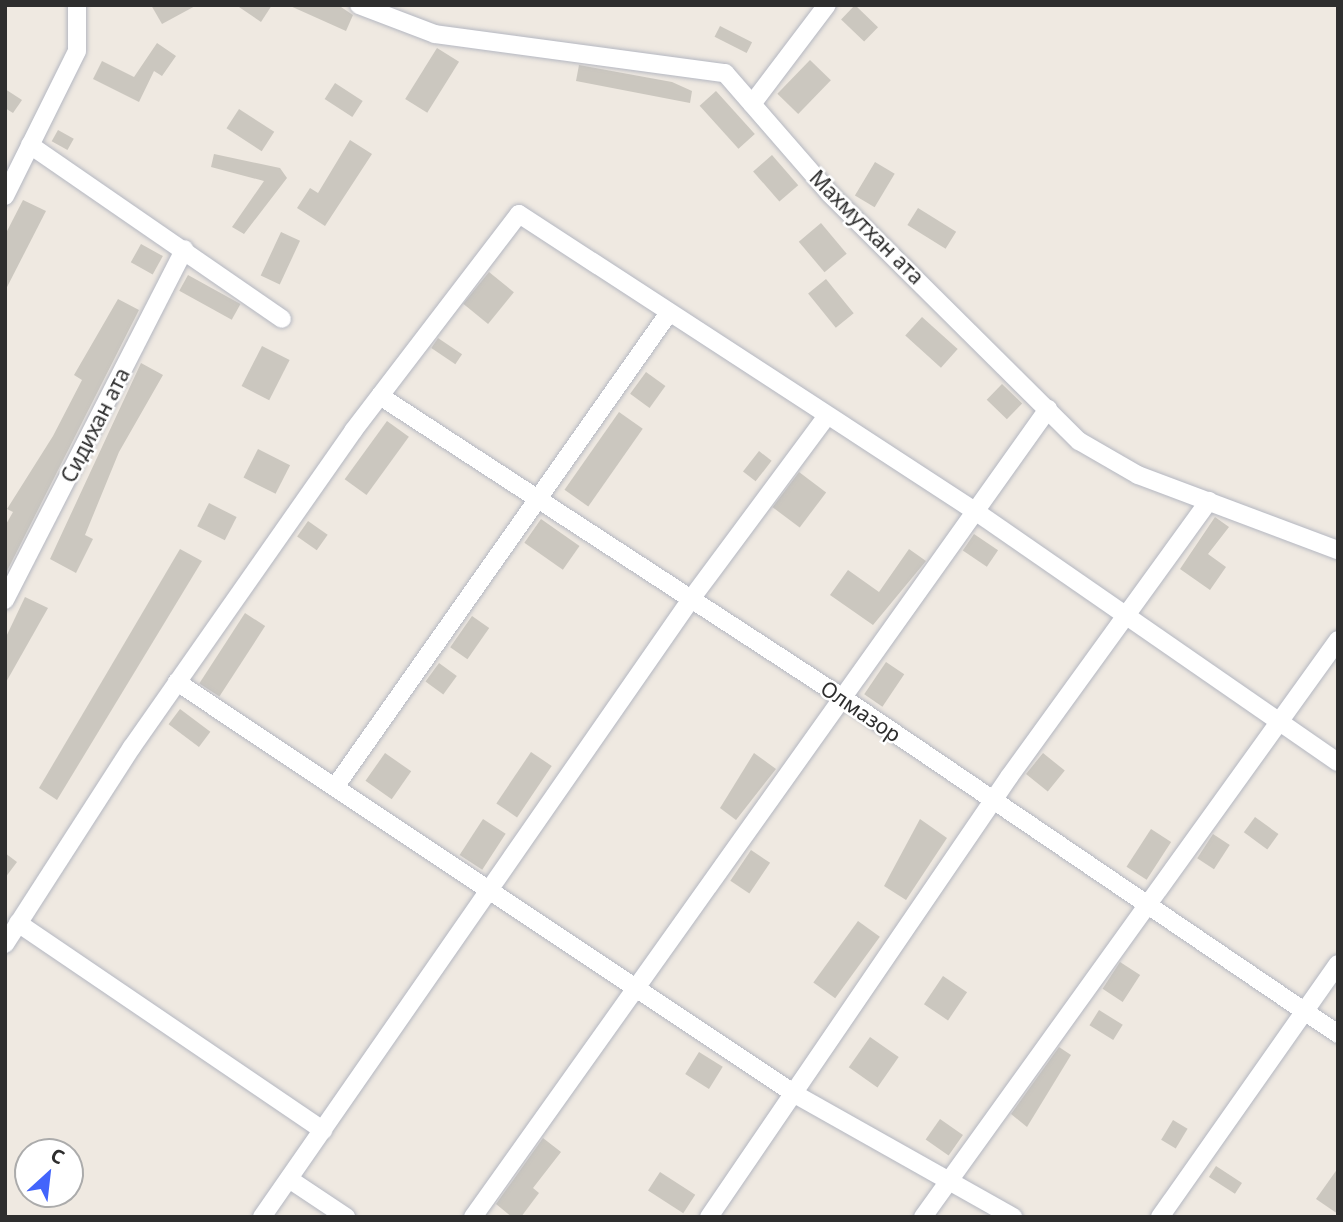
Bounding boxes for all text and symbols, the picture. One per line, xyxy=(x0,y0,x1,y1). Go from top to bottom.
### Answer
street label: Махмутхан ата xyxy=(805,165,929,289)
street label: Сидихан ата xyxy=(55,363,135,487)
street label: Олмазор xyxy=(816,675,906,747)
north arrow xyxy=(14,1138,84,1208)
text: С xyxy=(46,1142,69,1170)

